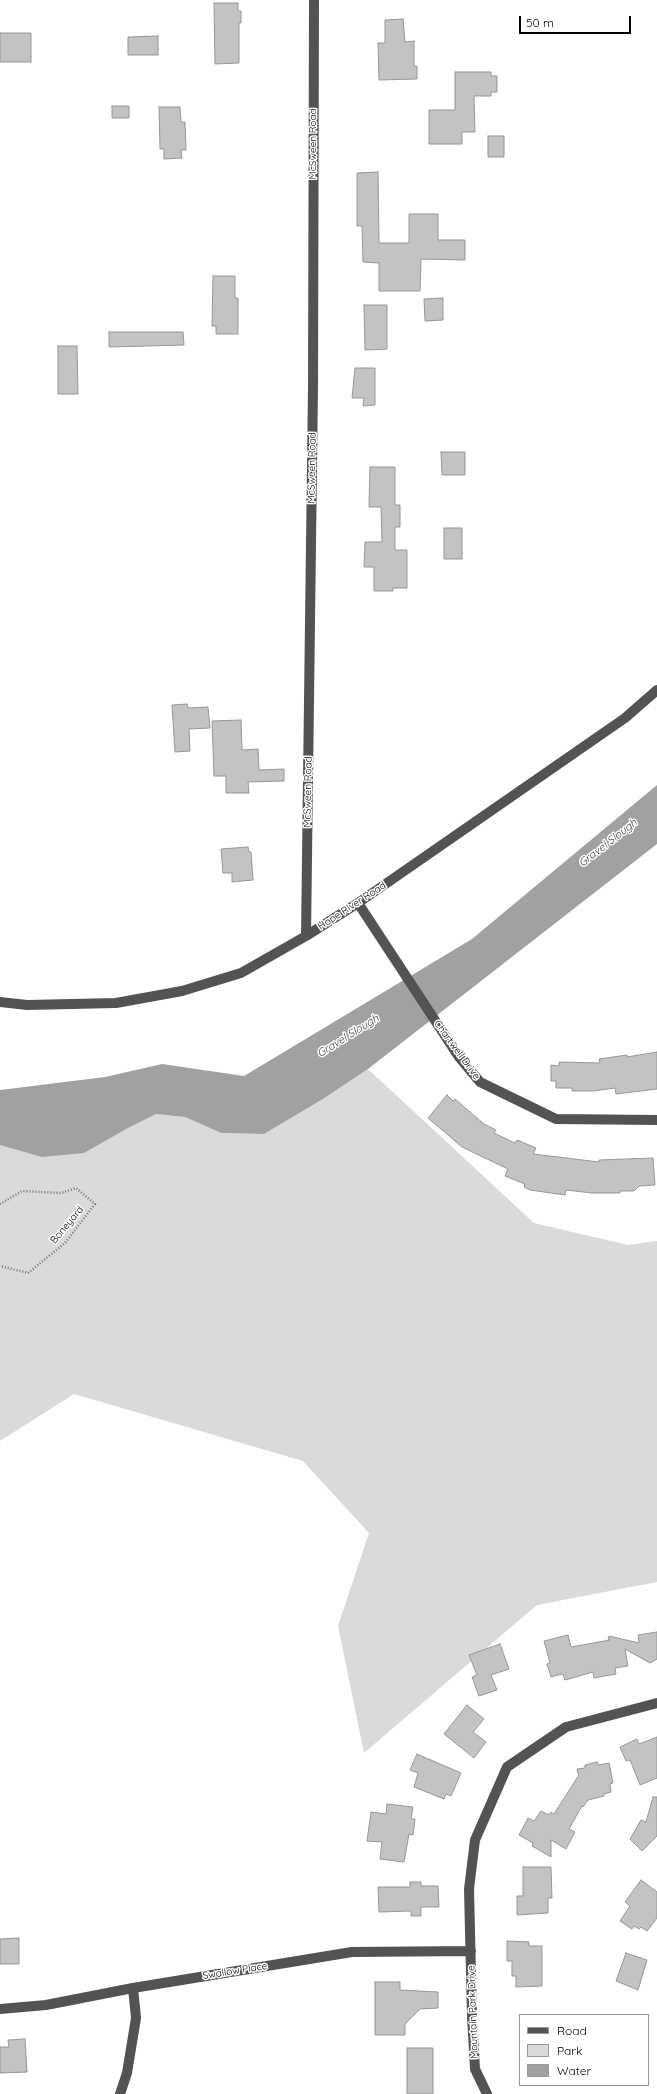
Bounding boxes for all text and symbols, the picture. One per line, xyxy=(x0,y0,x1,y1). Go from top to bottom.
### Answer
scale bar xyxy=(521,8,633,34)
text: 50 m xyxy=(526,15,554,30)
street label: McSween Road xyxy=(307,108,319,180)
street label: McSween Road xyxy=(305,432,319,504)
street label: McSween Road xyxy=(301,756,315,828)
water label: Gravel Slough xyxy=(576,816,640,870)
street label: Hope River Road xyxy=(316,880,388,932)
water label: Gravel Slough xyxy=(315,1012,381,1060)
street label: Chartwell Drive xyxy=(431,1018,483,1082)
street label: Boneyard xyxy=(48,1204,86,1246)
street label: Swallow Place xyxy=(202,1960,268,1982)
street label: Mountain Park Drive xyxy=(465,1965,481,2059)
legend xyxy=(519,2014,649,2086)
text: Road xyxy=(557,2023,587,2038)
text: Park xyxy=(557,2043,582,2058)
text: Water xyxy=(557,2063,591,2078)

